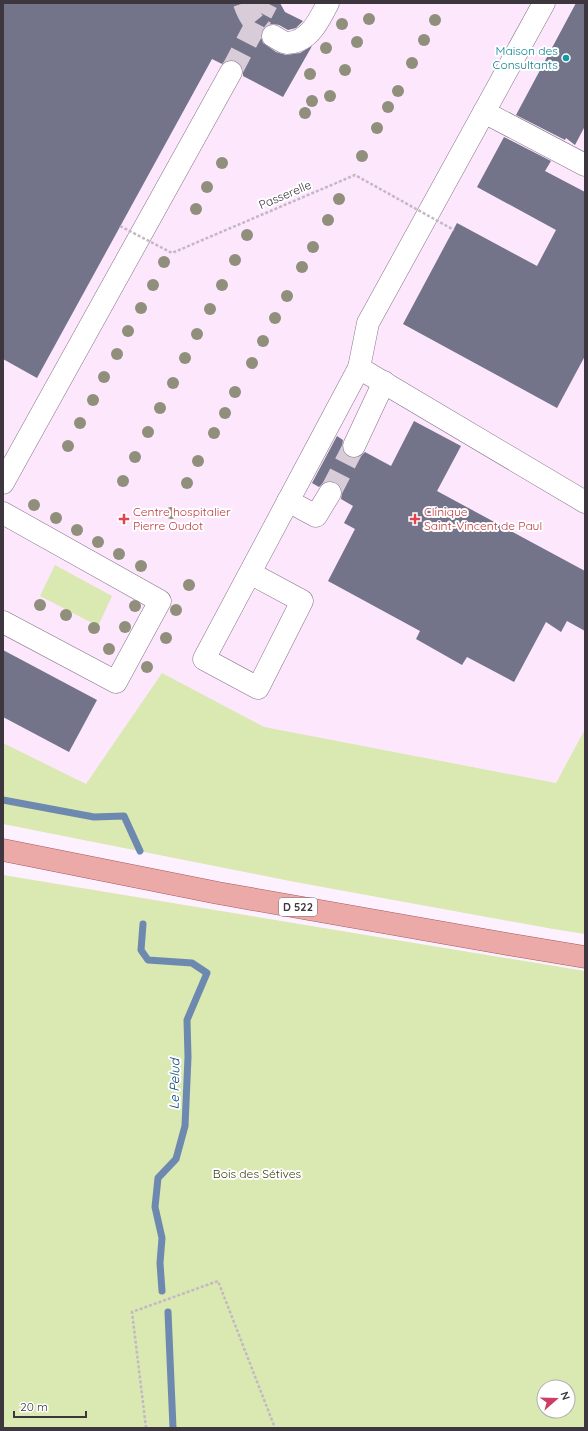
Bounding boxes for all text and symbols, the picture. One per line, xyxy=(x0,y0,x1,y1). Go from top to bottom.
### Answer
place label: Maison des Consultants xyxy=(493,43,558,72)
marker: Maison des Consultants xyxy=(561,53,571,63)
street label: Passerelle xyxy=(256,177,314,212)
place label: Centre hospitalier Pierre Oudot xyxy=(133,504,231,533)
place label: Clinique Saint-Vincent de Paul xyxy=(424,504,542,533)
marker: Centre hospitalier Pierre Oudot xyxy=(118,513,130,525)
marker: Clinique Saint-Vincent de Paul xyxy=(409,513,421,525)
road number: D 522 xyxy=(279,898,317,916)
water label: Le Pelud xyxy=(166,1056,182,1110)
park label: Bois des Sétives xyxy=(213,1166,302,1181)
north arrow xyxy=(536,1379,576,1419)
text: N xyxy=(557,1389,573,1402)
scale bar xyxy=(14,1393,86,1419)
text: 20 m xyxy=(20,1399,48,1414)

